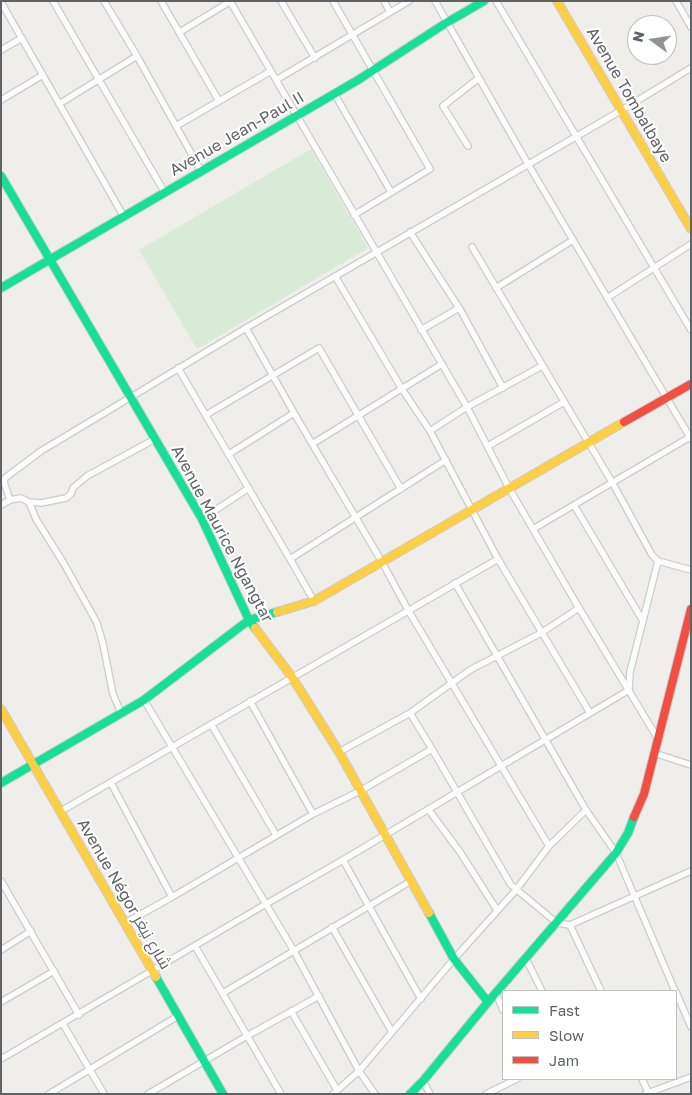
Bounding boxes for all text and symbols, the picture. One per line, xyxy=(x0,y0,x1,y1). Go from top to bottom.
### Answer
north arrow xyxy=(627,15,677,65)
street label: Avenue Tombalbaye xyxy=(582,24,676,166)
text: N xyxy=(628,29,647,44)
street label: Avenue Jean-Paul II xyxy=(166,88,308,180)
street label: Avenue Maurice Ngangtar xyxy=(167,442,277,626)
street label: Avenue Négor شارع نيغر xyxy=(73,815,175,973)
legend xyxy=(502,990,677,1080)
text: Fast xyxy=(549,1001,580,1019)
text: Slow xyxy=(549,1026,584,1044)
text: Jam xyxy=(549,1051,579,1069)

